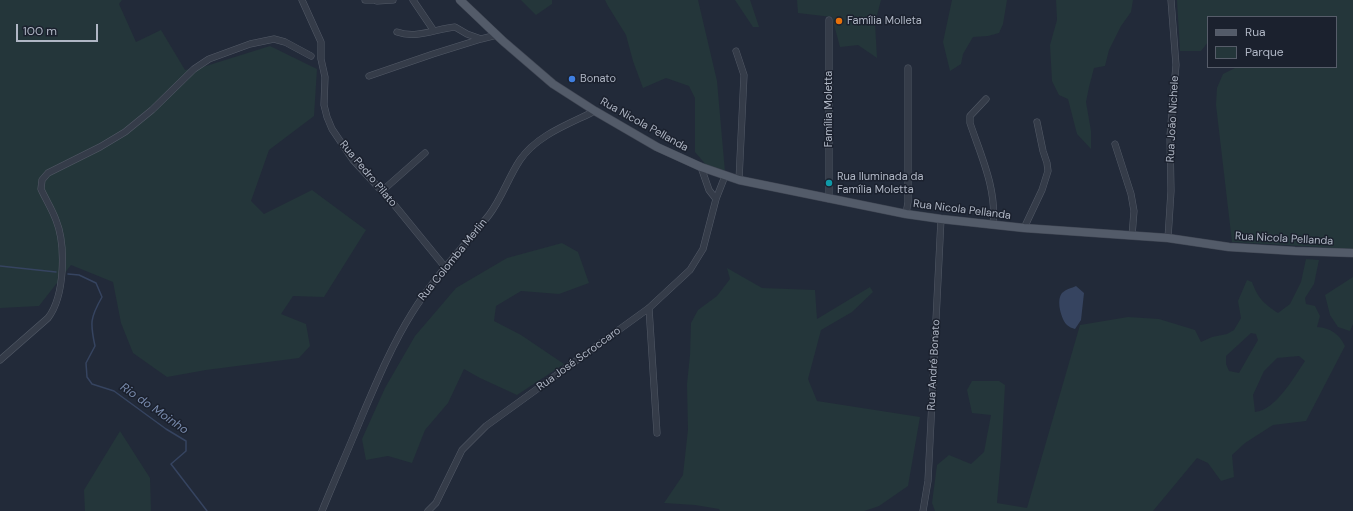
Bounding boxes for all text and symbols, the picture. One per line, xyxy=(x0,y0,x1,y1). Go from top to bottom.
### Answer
place label: Família Molleta xyxy=(847,14,922,28)
scale bar xyxy=(18,16,100,42)
marker: Família Molleta xyxy=(834,16,844,26)
legend xyxy=(1207,16,1337,68)
text: 100 m xyxy=(23,23,57,39)
text: Rua xyxy=(1245,24,1266,40)
text: Parque xyxy=(1245,44,1284,60)
street label: Família Moletta xyxy=(822,71,836,147)
place label: Bonato xyxy=(580,72,616,86)
marker: Bonato xyxy=(567,74,577,84)
street label: Rua João Nichele xyxy=(1164,75,1182,163)
street label: Rua Nicola Pellanda xyxy=(598,95,690,155)
street label: Rua Pedro Pilato xyxy=(337,138,399,210)
place label: Rua Iluminada da Família Moletta xyxy=(837,170,924,196)
marker: Rua Iluminada da Família Moletta xyxy=(824,178,834,188)
street label: Rua Nicola Pellanda xyxy=(912,197,1012,223)
street label: Rua Colomba Merlin xyxy=(416,216,490,304)
street label: Rua Nicola Pellanda xyxy=(1234,230,1334,248)
street label: Rua André Bonato xyxy=(925,319,943,411)
street label: Rua José Scroccaro xyxy=(534,324,624,394)
water label: Rio do Moinho xyxy=(117,380,191,438)

